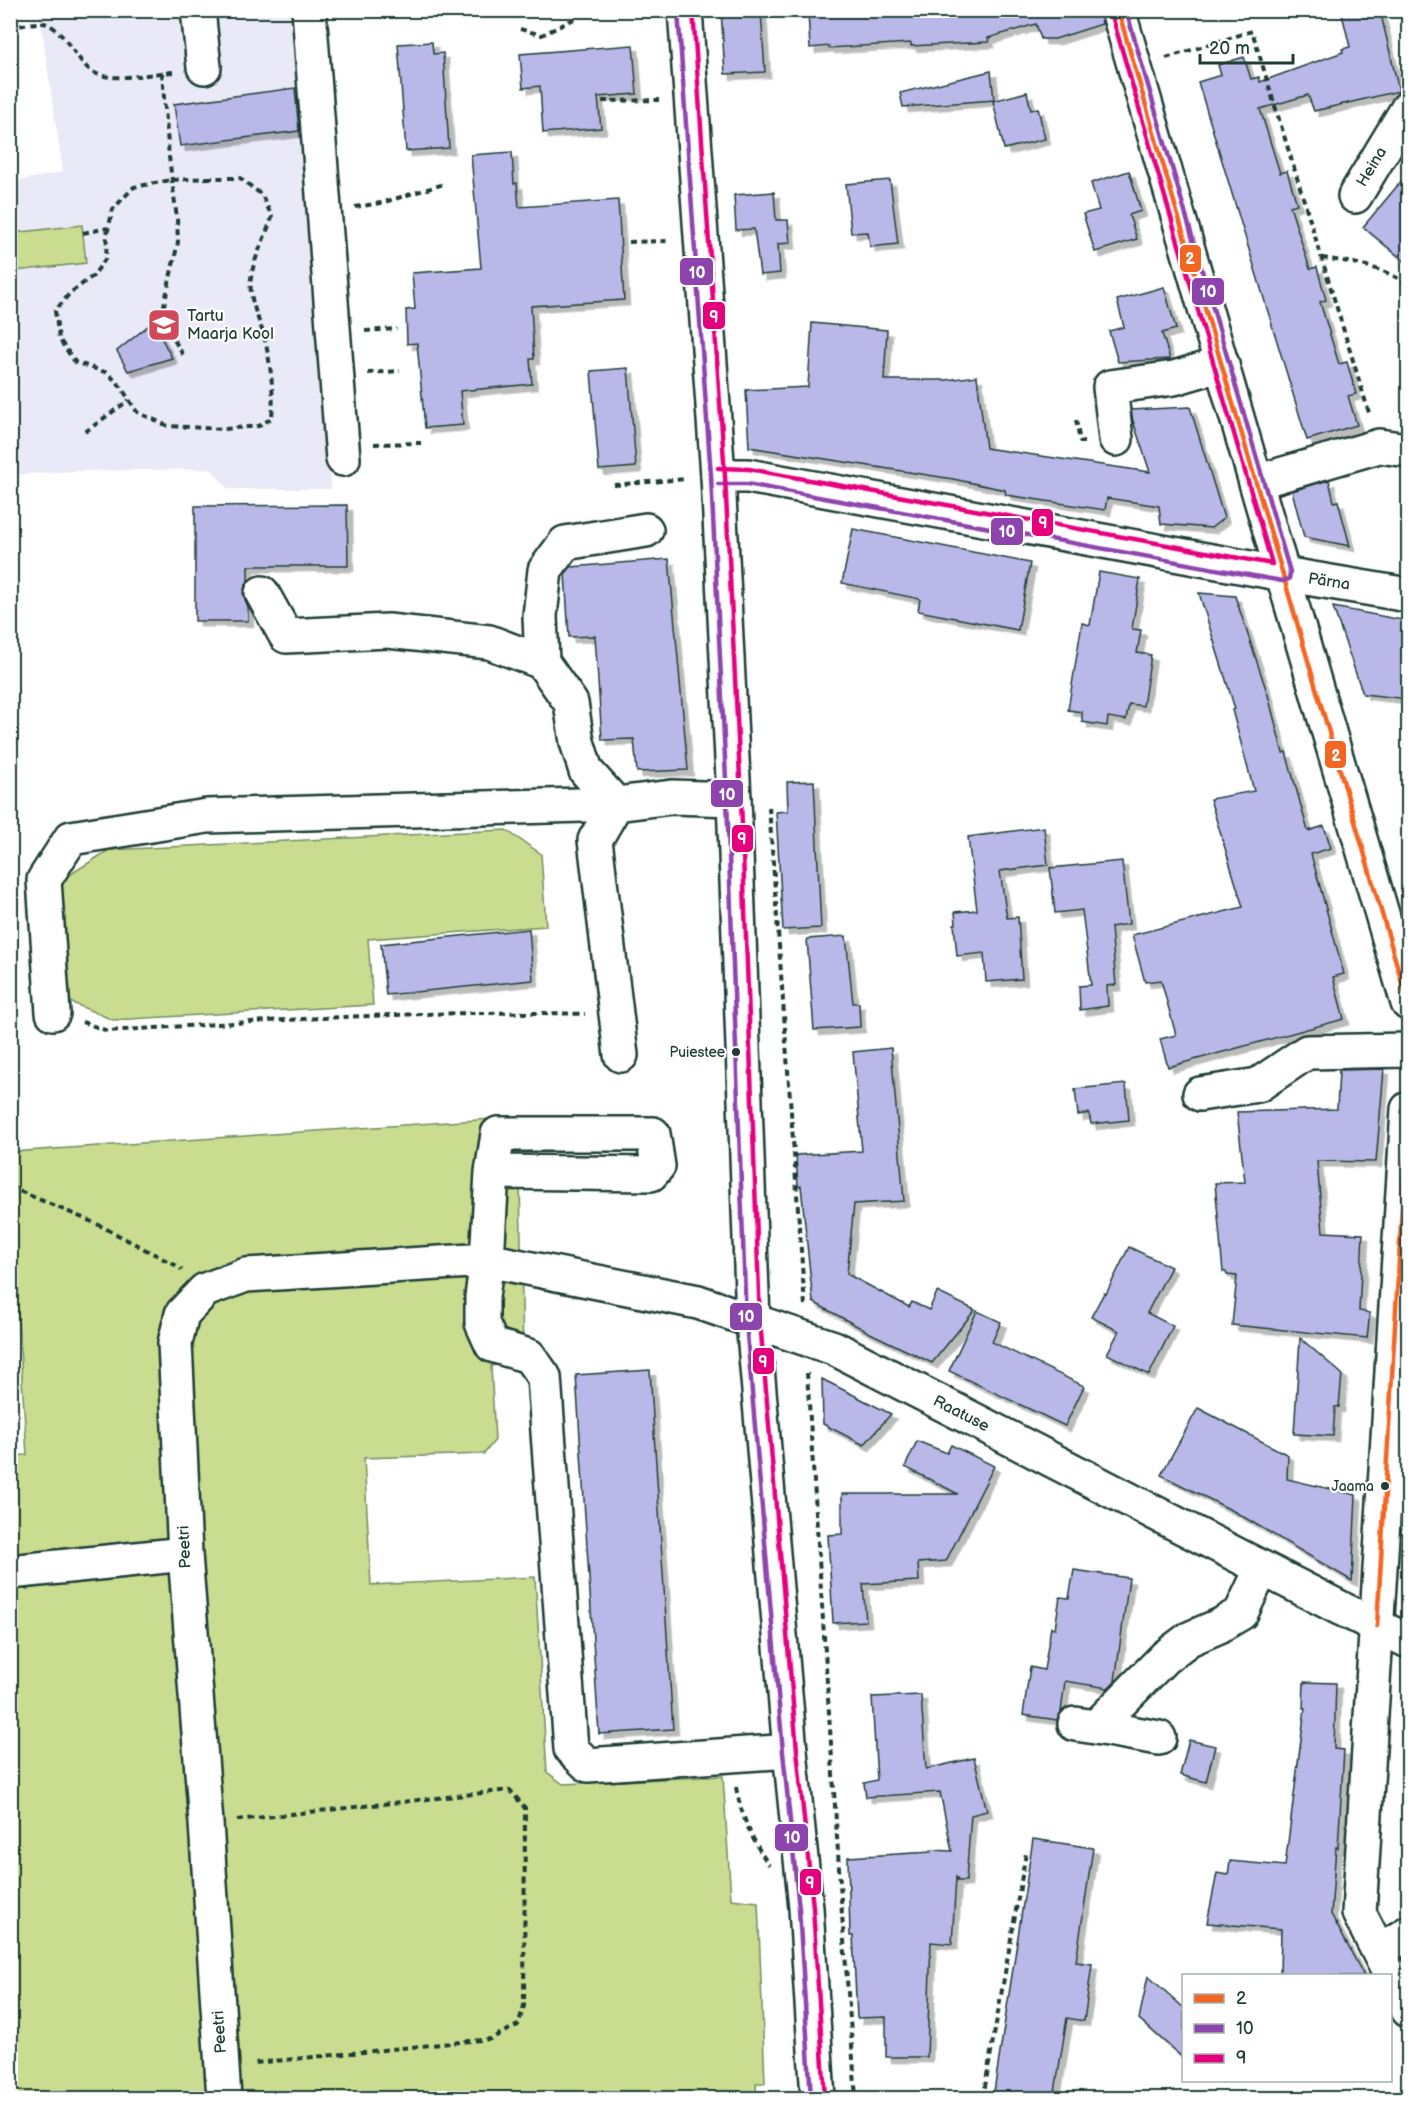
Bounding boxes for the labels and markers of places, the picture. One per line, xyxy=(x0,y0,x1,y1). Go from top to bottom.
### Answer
school or university icon: Tartu Maarja Kool xyxy=(146,307,182,343)
place label: Tartu Maarja Kool xyxy=(187,307,274,344)
place label: Puiestee xyxy=(669,1044,725,1061)
marker: Puiestee xyxy=(730,1046,742,1058)
place label: Jaama xyxy=(1332,1478,1374,1495)
marker: Jaama xyxy=(1379,1480,1391,1492)

